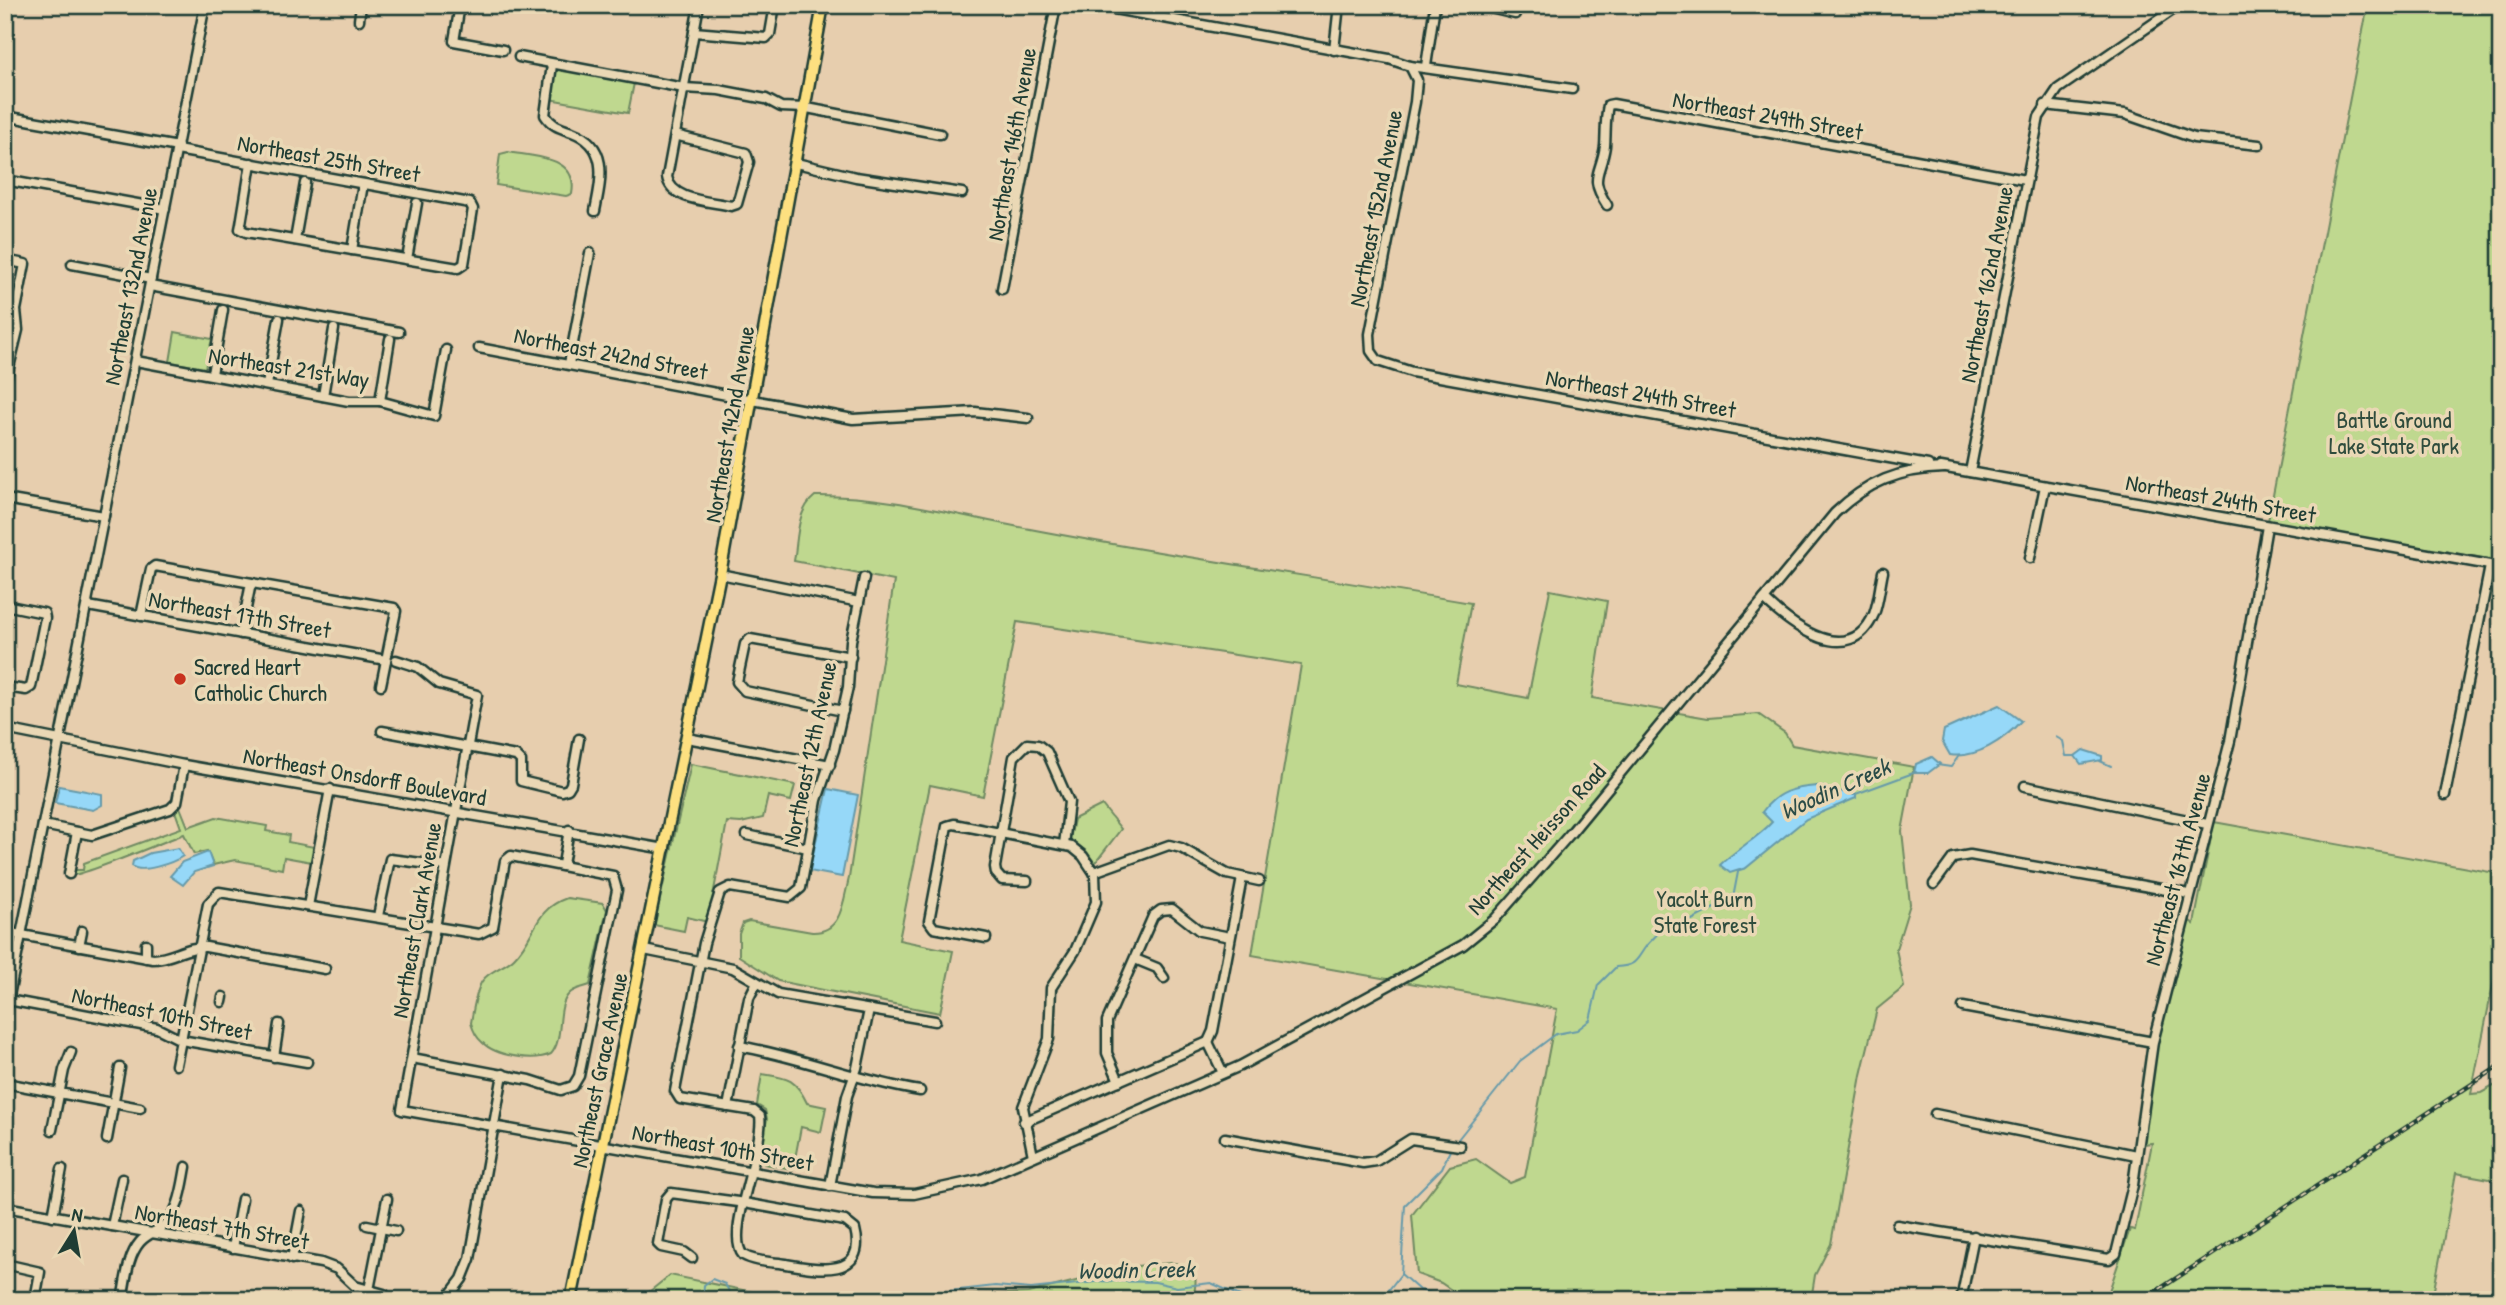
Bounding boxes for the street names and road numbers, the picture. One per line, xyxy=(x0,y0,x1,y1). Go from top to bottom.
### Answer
street label: Northeast 146th Avenue xyxy=(979,45,1043,243)
street label: Northeast 249th Street xyxy=(1671,83,1866,147)
street label: Northeast 152nd Avenue xyxy=(1341,107,1409,309)
street label: Northeast 25th Street xyxy=(235,127,424,190)
street label: Northeast 162nd Avenue xyxy=(1952,183,2020,385)
street label: Northeast 132nd Avenue xyxy=(96,185,164,387)
street label: Northeast 242nd Street xyxy=(512,319,711,387)
street label: Northeast 142nd Avenue xyxy=(696,323,762,525)
street label: Northeast 21st Way xyxy=(206,339,372,395)
street label: Northeast 244th Street xyxy=(1543,361,1740,425)
street label: Northeast 244th Street xyxy=(2123,466,2320,530)
street label: Northeast 17th Street xyxy=(147,583,335,645)
street label: Northeast 12th Avenue xyxy=(774,659,844,849)
street label: Northeast Onsdorff Boulevard xyxy=(241,739,489,813)
street label: Northeast Heisson Road xyxy=(1460,757,1612,921)
street label: Northeast 167th Avenue xyxy=(2136,769,2218,969)
street label: Northeast Clark Avenue xyxy=(384,820,448,1020)
street label: Northeast Grace Avenue xyxy=(563,970,635,1170)
street label: Northeast 10th Street xyxy=(69,979,256,1047)
street label: Northeast 10th Street xyxy=(630,1116,817,1178)
street label: Northeast 7th Street xyxy=(133,1195,312,1257)

